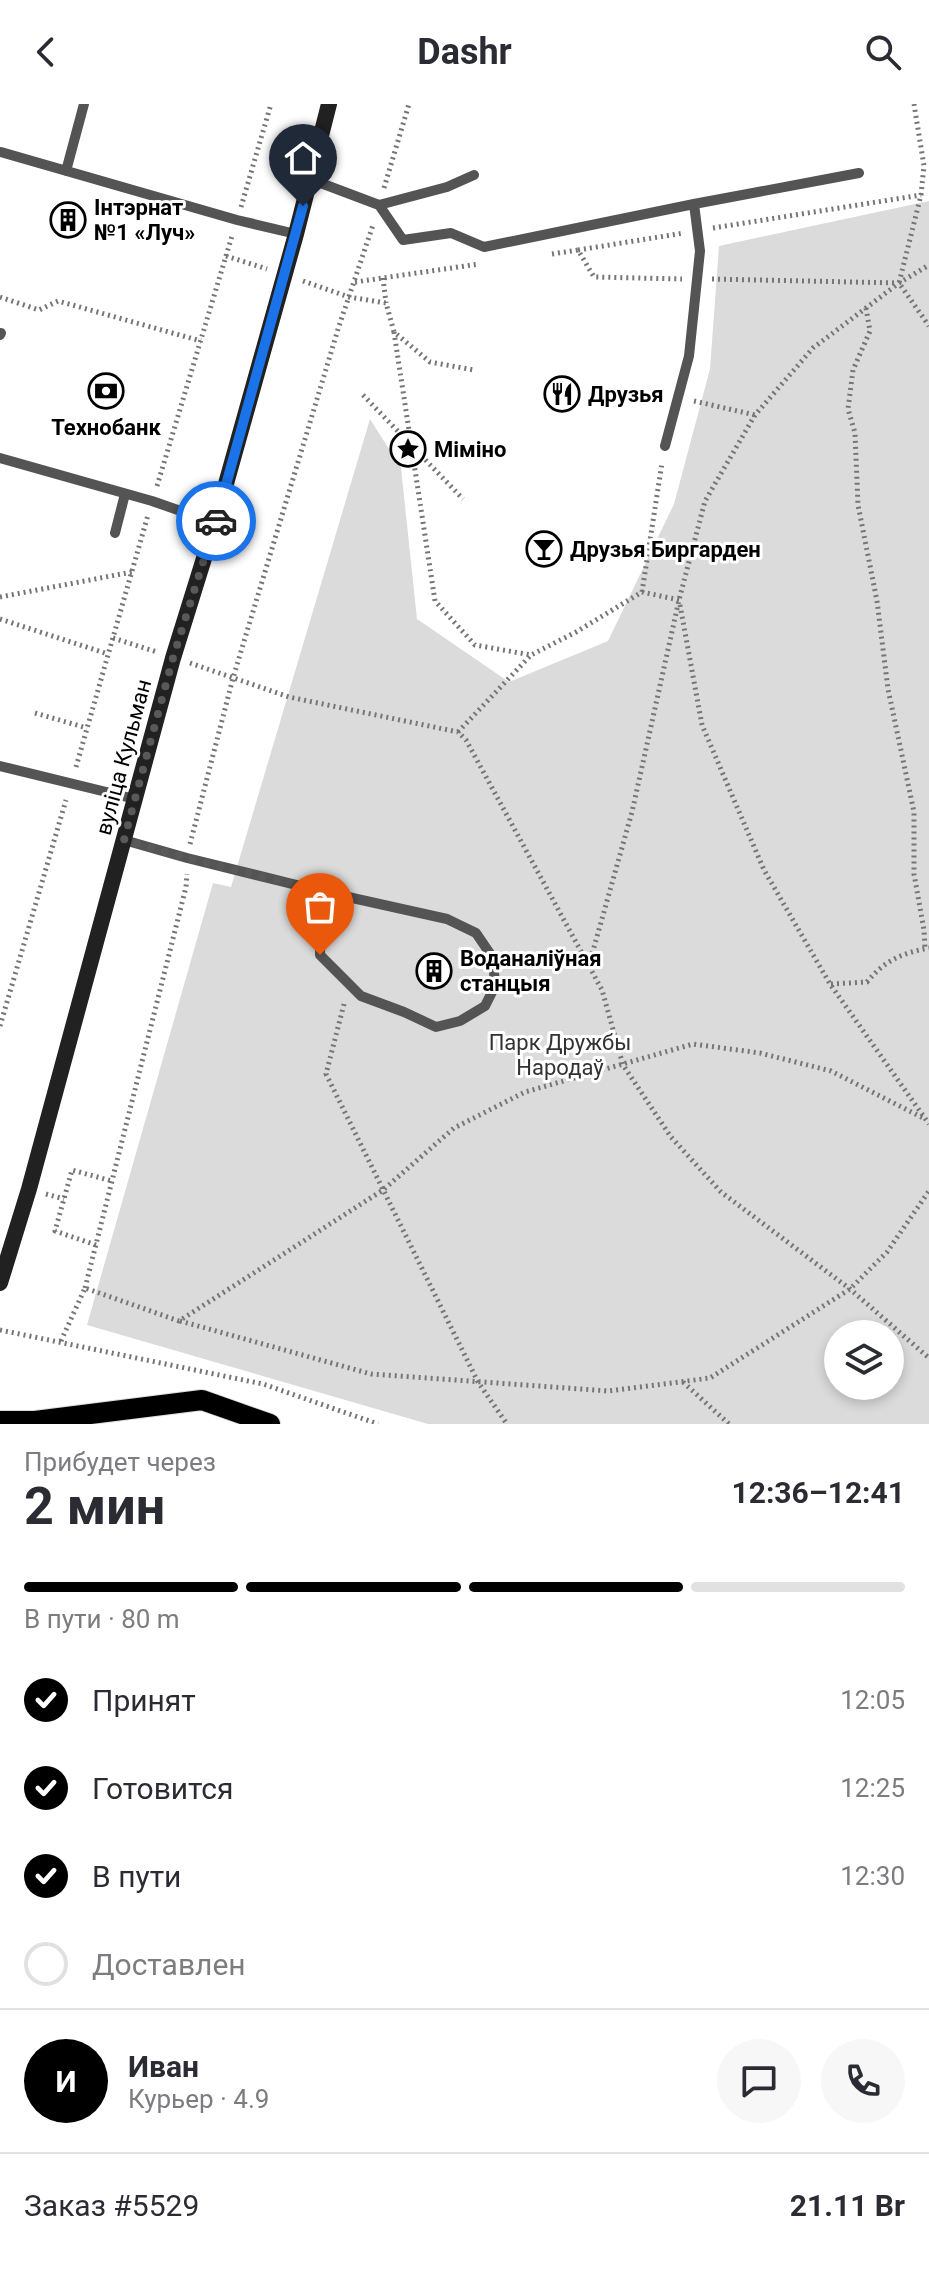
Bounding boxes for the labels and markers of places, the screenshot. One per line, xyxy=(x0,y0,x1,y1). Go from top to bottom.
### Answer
pin xyxy=(269,124,337,206)
place label: Інтэрнат №1 «Луч» xyxy=(94,195,195,245)
building icon: Інтэрнат №1 «Луч» xyxy=(49,201,87,239)
bank icon: Технобанк xyxy=(87,372,125,410)
restaurant icon: Друзья xyxy=(543,375,581,413)
place label: Друзья xyxy=(588,382,664,407)
place label: Технобанк xyxy=(51,415,161,440)
place icon: Міміно xyxy=(389,430,427,468)
place label: Міміно xyxy=(434,437,506,462)
bar icon: Друзья Биргарден xyxy=(525,530,563,568)
place label: Друзья Биргарден xyxy=(570,537,761,562)
pin xyxy=(286,873,354,955)
place label: Воданаліўная станцыя xyxy=(460,946,601,996)
building icon: Воданаліўная станцыя xyxy=(415,952,453,990)

